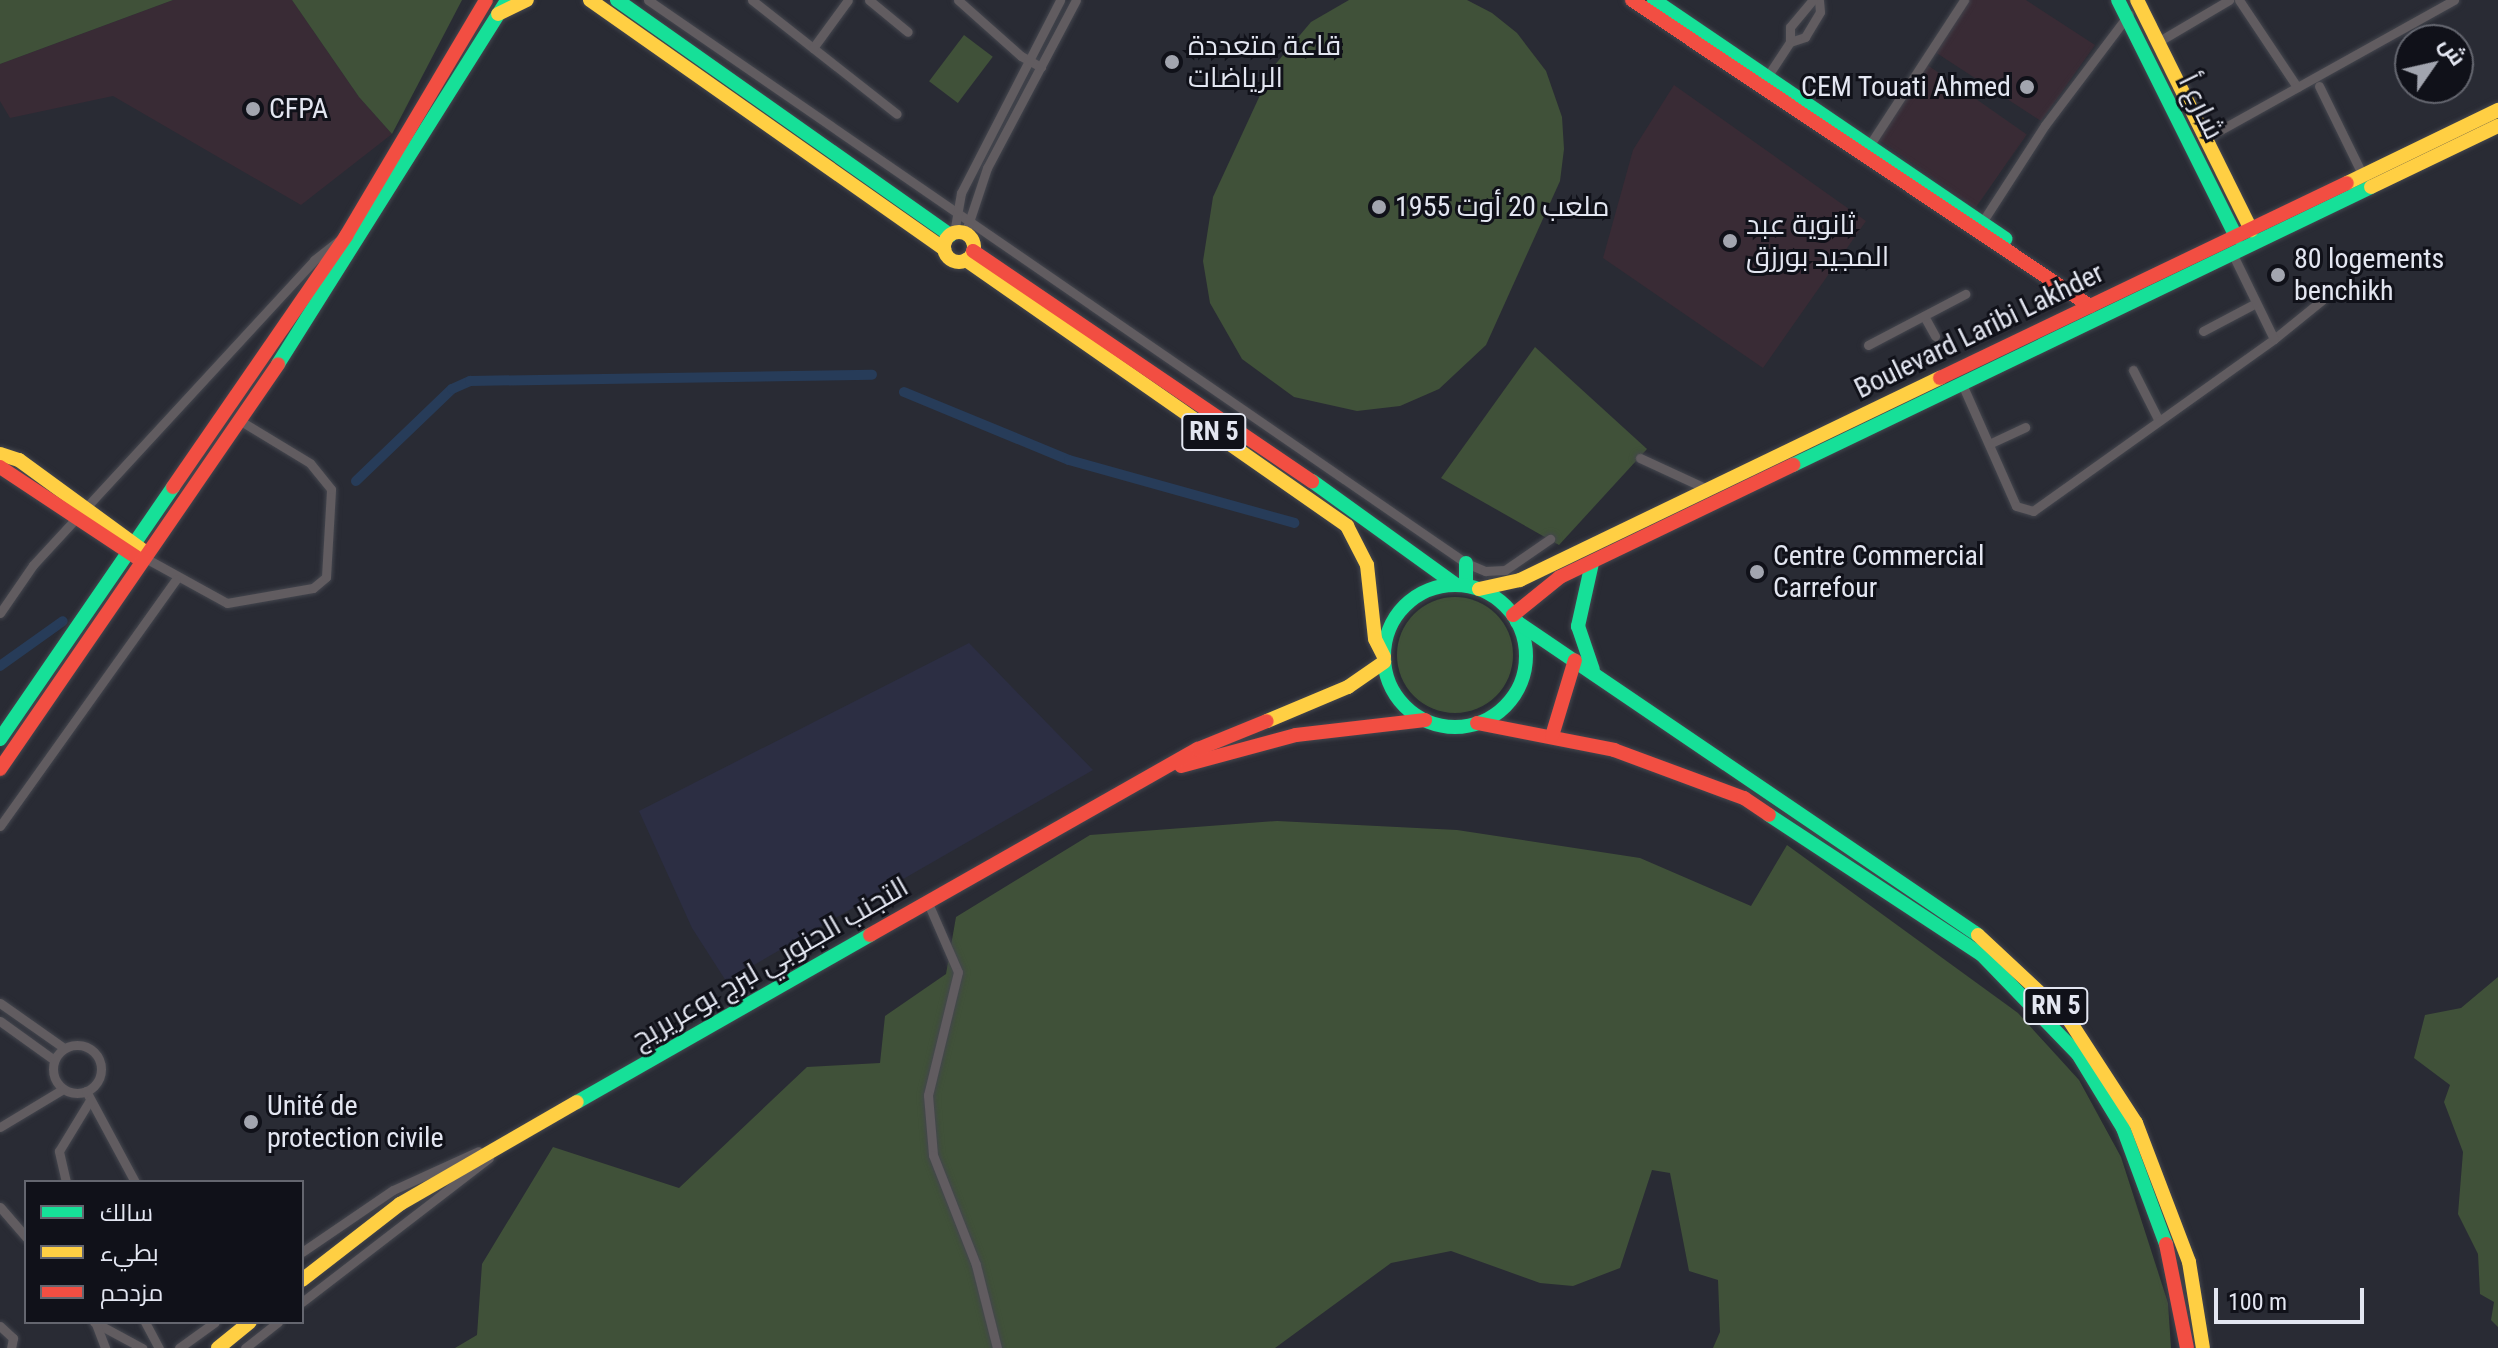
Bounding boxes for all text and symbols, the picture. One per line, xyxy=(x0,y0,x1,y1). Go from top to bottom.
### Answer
north arrow xyxy=(2394,24,2474,104)
place label: قاعة متعددة الرياضات xyxy=(1188,29,1341,95)
text: ش xyxy=(2434,33,2471,70)
marker: قاعة متعددة الرياضات xyxy=(1163,53,1181,71)
street label: شارع أ xyxy=(2171,69,2231,145)
place label: CEM Touati Ahmed xyxy=(1801,70,2011,104)
marker: CEM Touati Ahmed xyxy=(2018,78,2036,96)
place label: CFPA xyxy=(269,92,328,126)
marker: CFPA xyxy=(244,100,262,118)
place label: ملعب 20 أوت 1955 xyxy=(1395,190,1609,224)
marker: ملعب 20 أوت 1955 xyxy=(1370,198,1388,216)
place label: ثانوية عبد المجيد بورزق xyxy=(1746,208,1889,274)
marker: ثانوية عبد المجيد بورزق xyxy=(1721,232,1739,250)
place label: 80 logements benchikh xyxy=(2294,242,2444,308)
street label: Boulevard Laribi Lakhder xyxy=(1849,256,2109,406)
marker: 80 logements benchikh xyxy=(2269,266,2287,284)
road number: RN 5 xyxy=(1180,410,1248,454)
place label: Centre Commercial Carrefour xyxy=(1773,539,1984,605)
marker: Centre Commercial Carrefour xyxy=(1748,563,1766,581)
street label: التجنب الجنوبي لبرج بوعريريج xyxy=(626,870,914,1056)
road number: RN 5 xyxy=(2022,984,2090,1028)
place label: Unité de protection civile xyxy=(267,1089,444,1155)
marker: Unité de protection civile xyxy=(242,1113,260,1131)
legend xyxy=(24,1180,304,1324)
text: سالك xyxy=(100,1199,153,1227)
text: بطيء xyxy=(100,1239,159,1267)
scale bar xyxy=(2218,1272,2368,1322)
text: مزدحم xyxy=(100,1279,163,1307)
text: 100 m xyxy=(2228,1288,2287,1316)

